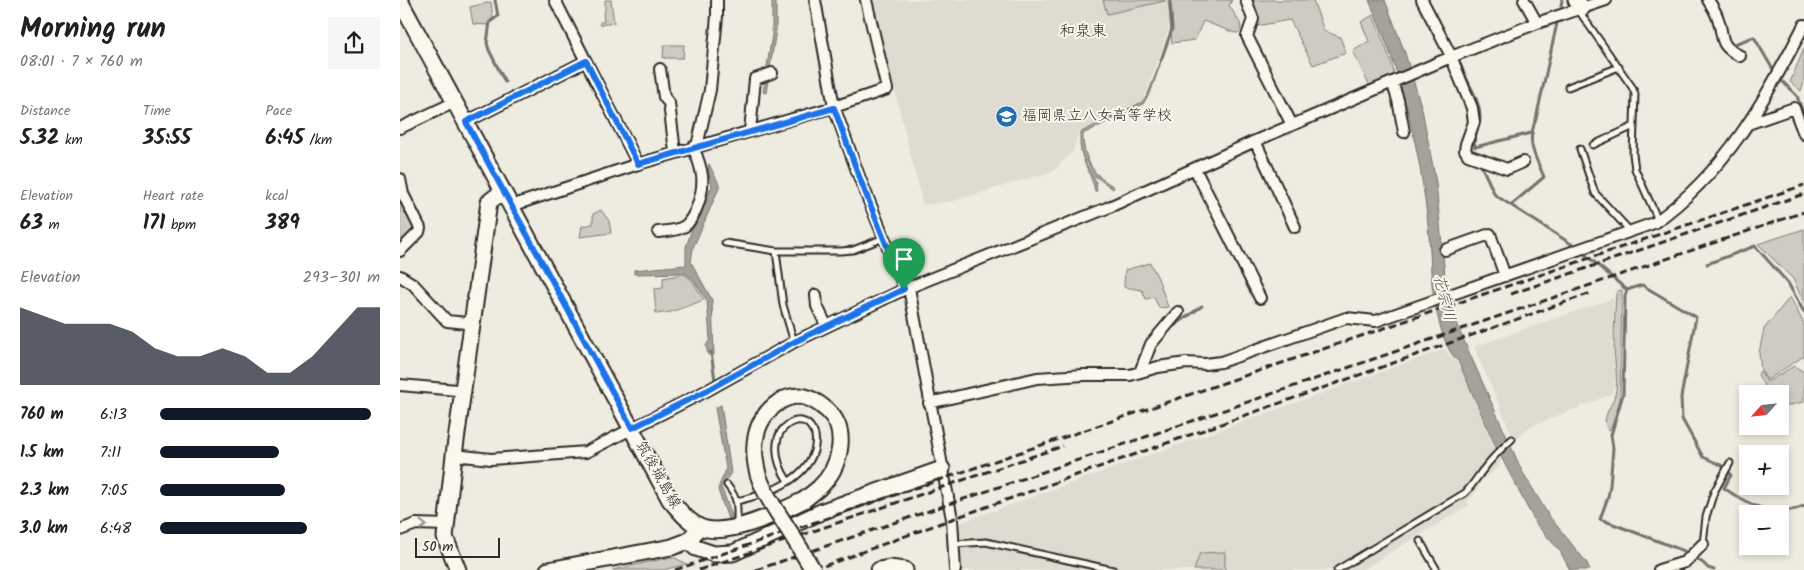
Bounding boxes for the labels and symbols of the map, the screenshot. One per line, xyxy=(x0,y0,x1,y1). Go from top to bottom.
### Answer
district label: 和泉東 xyxy=(1059,19,1107,44)
school or university icon: 福岡県立八女高等学校 xyxy=(994,104,1018,128)
place label: 福岡県立八女高等学校 xyxy=(1022,104,1172,128)
pin xyxy=(883,238,925,289)
water label: 花宗川 xyxy=(1426,272,1462,324)
north arrow xyxy=(1739,385,1789,435)
street label: 筑後城島線 xyxy=(629,437,687,513)
one-way arrow xyxy=(419,519,427,530)
scale bar xyxy=(415,535,500,558)

